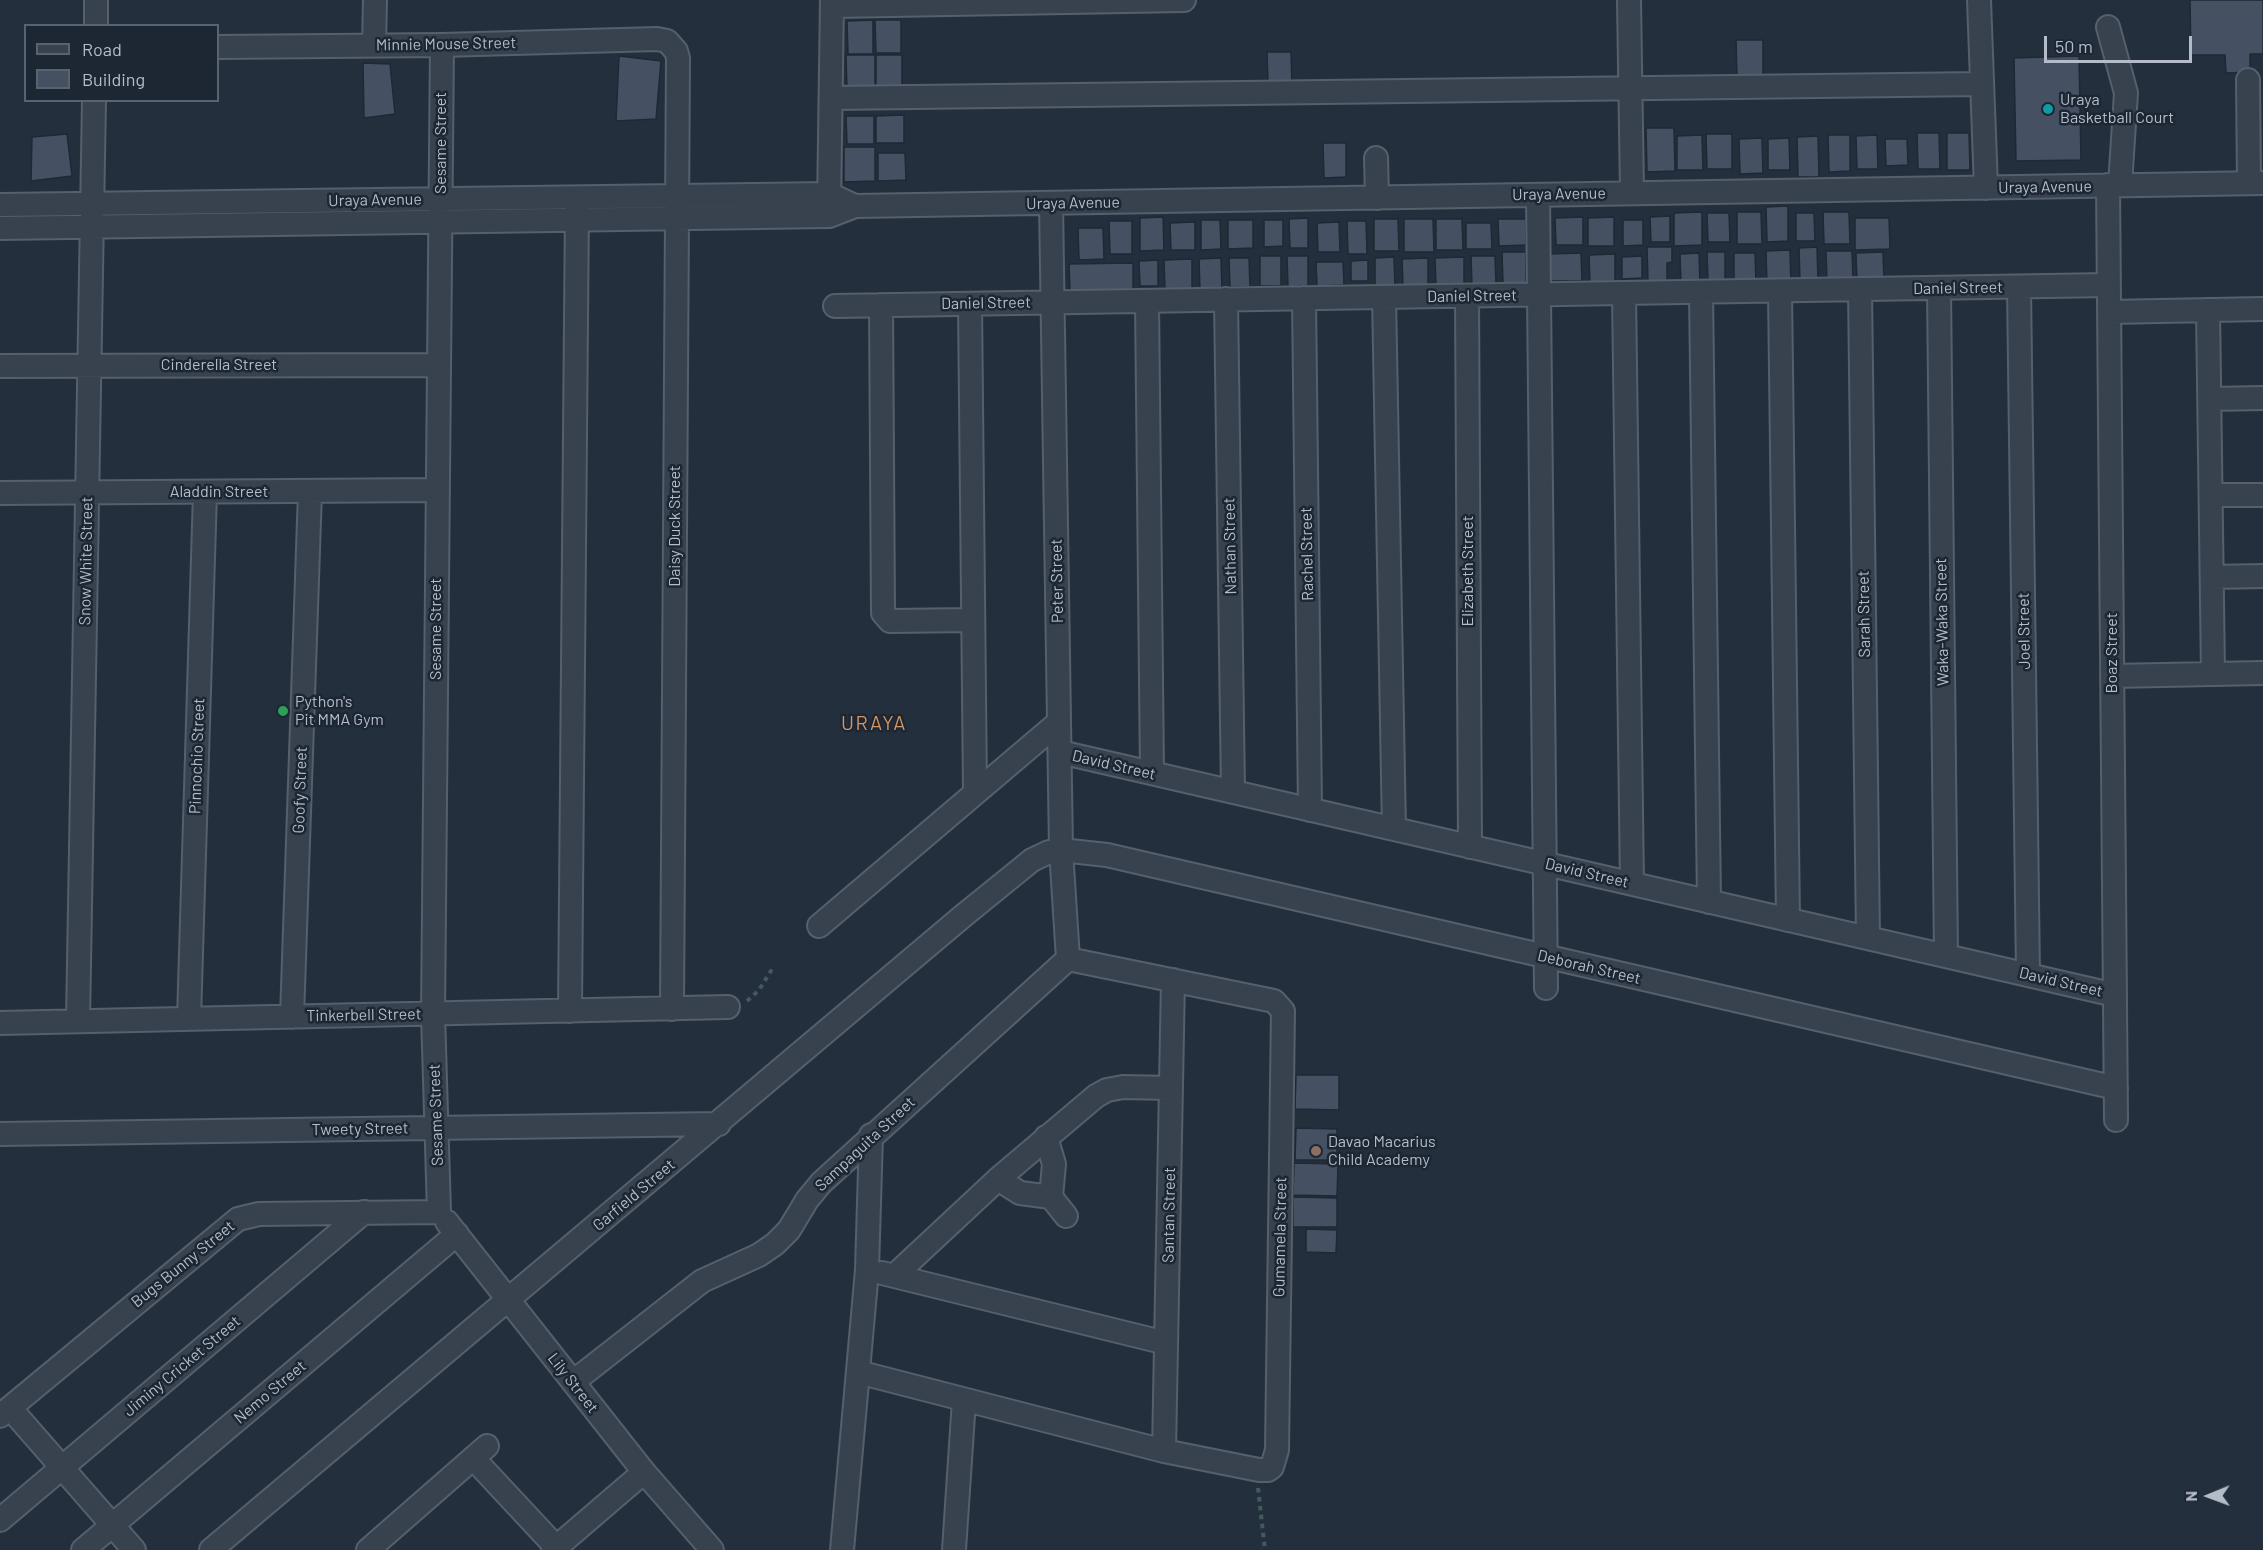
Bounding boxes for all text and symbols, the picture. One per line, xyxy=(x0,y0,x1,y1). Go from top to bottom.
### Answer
legend xyxy=(24,24,219,102)
scale bar xyxy=(2047,24,2196,62)
street label: Minnie Mouse Street xyxy=(376,33,516,55)
text: 50 m xyxy=(2055,35,2093,57)
text: Road xyxy=(82,38,122,60)
text: Building xyxy=(82,68,145,90)
place label: Uraya Basketball Court xyxy=(2060,90,2174,128)
street label: Sesame Street xyxy=(431,92,451,194)
marker: Uraya Basketball Court xyxy=(2041,102,2055,116)
street label: Uraya Avenue xyxy=(1998,177,2092,197)
street label: Uraya Avenue xyxy=(1512,184,1606,204)
street label: Uraya Avenue xyxy=(328,190,422,210)
street label: Uraya Avenue xyxy=(1026,193,1120,213)
street label: Daniel Street xyxy=(1913,278,2003,298)
street label: Daniel Street xyxy=(1427,286,1517,306)
street label: Daniel Street xyxy=(941,293,1031,313)
street label: Cinderella Street xyxy=(161,355,277,375)
street label: Daisy Duck Street xyxy=(665,465,685,587)
street label: Aladdin Street xyxy=(170,482,268,502)
street label: Snow White Street xyxy=(75,496,97,626)
street label: Nathan Street xyxy=(1220,497,1240,595)
street label: Rachel Street xyxy=(1297,507,1317,601)
street label: Elizabeth Street xyxy=(1458,515,1478,627)
street label: Peter Street xyxy=(1047,539,1067,623)
street label: Waka-Waka Street xyxy=(1931,558,1953,686)
street label: Sarah Street xyxy=(1854,570,1874,658)
street label: Sesame Street xyxy=(426,578,446,680)
street label: Joel Street xyxy=(2014,592,2034,670)
street label: Boaz Street xyxy=(2102,613,2122,693)
place label: Python's Pit MMA Gym xyxy=(295,692,384,730)
street label: Pinnochio Street xyxy=(185,698,209,814)
marker: Python's Pit MMA Gym xyxy=(276,704,290,718)
district label: URAYA xyxy=(841,711,907,735)
street label: Goofy Street xyxy=(289,746,311,834)
street label: David Street xyxy=(1070,746,1158,784)
street label: David Street xyxy=(1543,854,1631,892)
street label: Deborah Street xyxy=(1536,946,1642,988)
street label: David Street xyxy=(2017,963,2105,1001)
street label: Tinkerbell Street xyxy=(306,1004,422,1026)
street label: Sesame Street xyxy=(425,1064,447,1166)
street label: Sampaguita Street xyxy=(811,1093,919,1195)
street label: Tweety Street xyxy=(311,1119,409,1139)
place label: Davao Macarius Child Academy xyxy=(1328,1132,1436,1170)
marker: Davao Macarius Child Academy xyxy=(1309,1144,1323,1158)
street label: Garfield Street xyxy=(589,1155,679,1235)
street label: Santan Street xyxy=(1159,1167,1179,1263)
street label: Gumamela Street xyxy=(1269,1177,1291,1297)
street label: Bugs Bunny Street xyxy=(127,1216,239,1312)
street label: Jiminy Cricket Street xyxy=(120,1312,244,1420)
street label: Lily Street xyxy=(544,1349,602,1417)
street label: Nemo Street xyxy=(230,1356,310,1428)
north arrow xyxy=(2179,1466,2239,1526)
text: N xyxy=(2181,1491,2200,1502)

